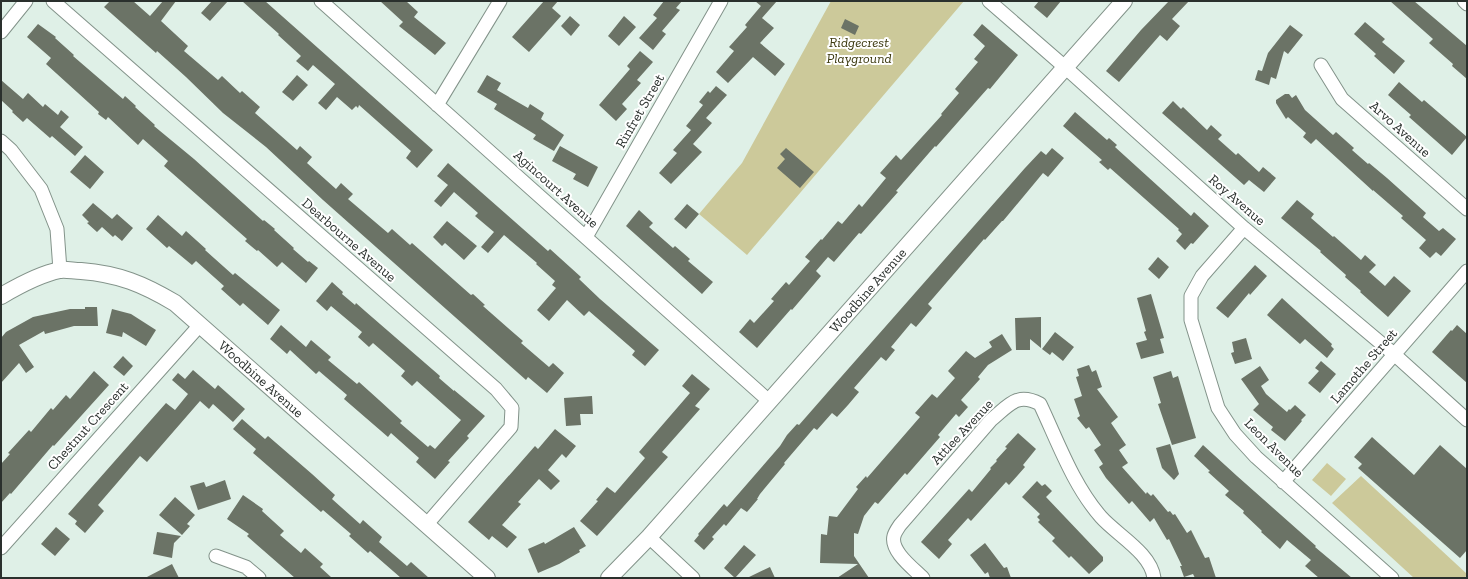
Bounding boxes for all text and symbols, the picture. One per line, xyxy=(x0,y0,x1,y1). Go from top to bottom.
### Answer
park label: Ridgecrest Playground xyxy=(826,34,892,67)
street label: Rinfret Street xyxy=(612,70,668,151)
street label: Arvo Avenue xyxy=(1366,97,1434,161)
street label: Agincourt Avenue xyxy=(510,146,602,232)
street label: Roy Avenue xyxy=(1205,171,1269,229)
street label: Dearbourne Avenue xyxy=(298,194,400,286)
street label: Woodbine Avenue xyxy=(826,244,910,336)
street label: Lamothe Street xyxy=(1327,325,1402,407)
street label: Woodbine Avenue xyxy=(215,337,308,421)
street label: Chestnut Crescent xyxy=(44,378,133,474)
street label: Attlee Avenue xyxy=(927,395,997,468)
street label: Leon Avenue xyxy=(1241,415,1307,481)

